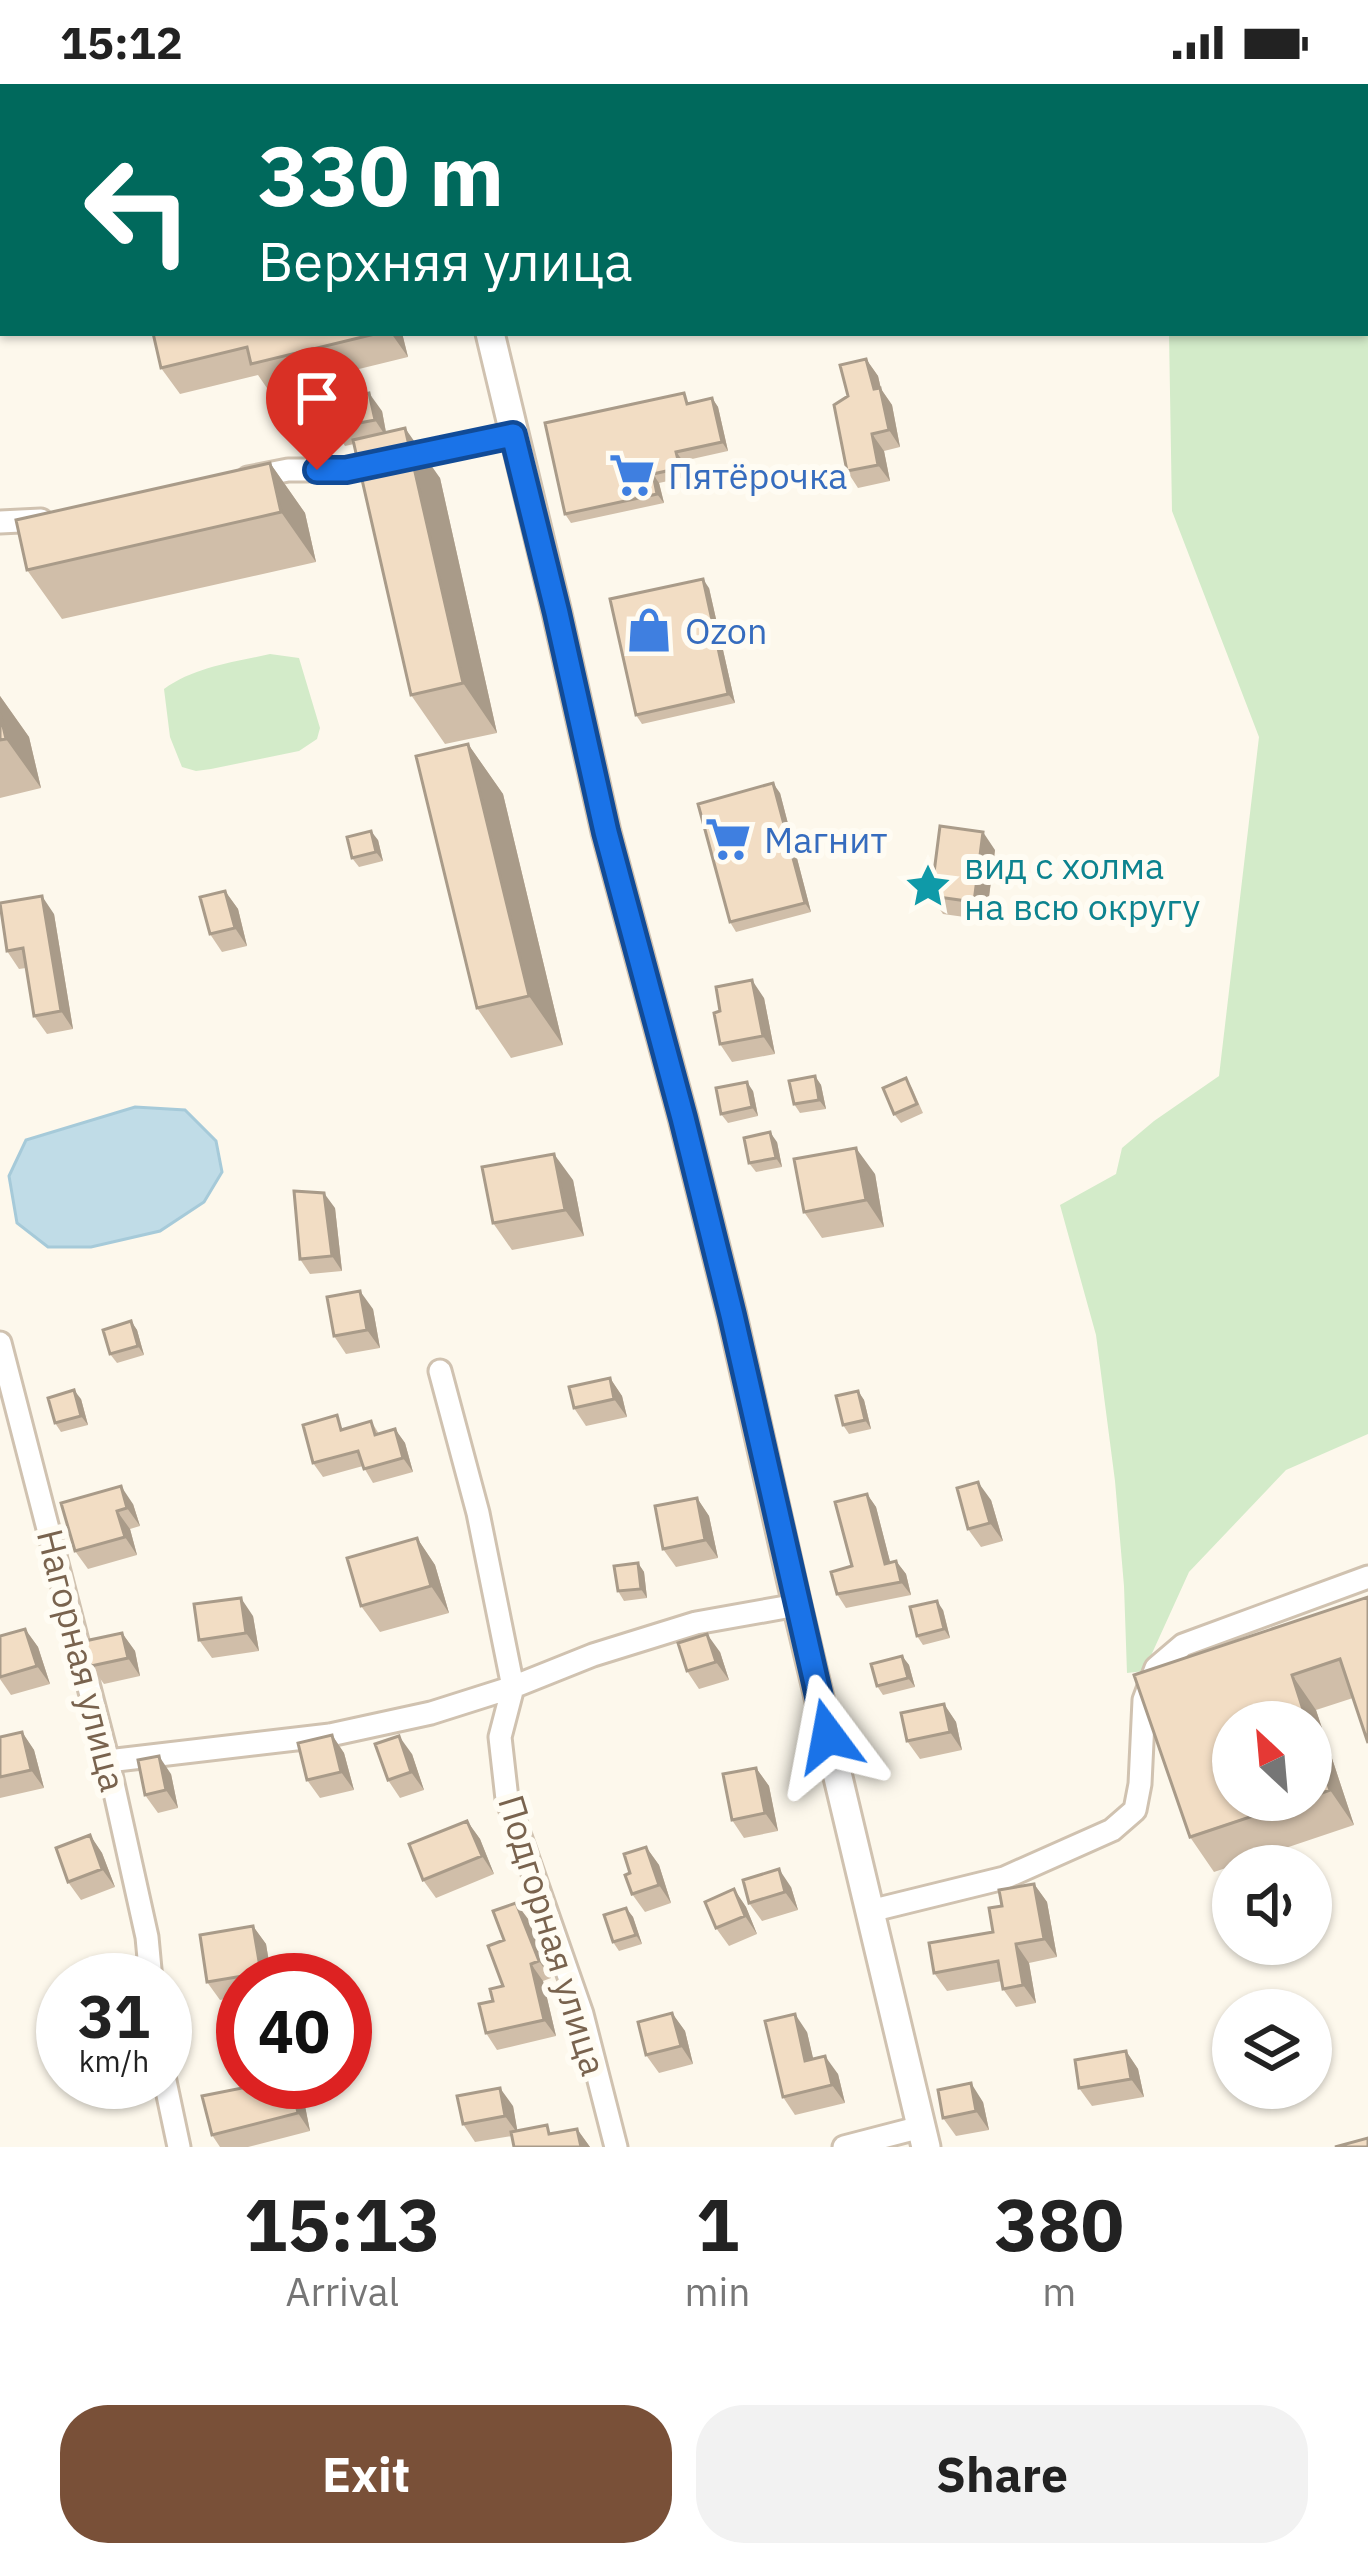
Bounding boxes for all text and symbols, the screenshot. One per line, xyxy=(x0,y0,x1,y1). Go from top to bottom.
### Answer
text: 15:12 xyxy=(60,13,183,71)
text: 330 m xyxy=(258,120,504,229)
icon: left xyxy=(60,132,216,288)
text: Верхняя улица xyxy=(258,226,633,296)
pin xyxy=(266,347,368,470)
icon: arrive xyxy=(284,365,350,431)
supermarket icon: Пятёрочка xyxy=(607,450,657,500)
place label: Пятёрочка xyxy=(668,452,848,499)
shop icon: Ozon xyxy=(624,605,674,655)
place label: Ozon xyxy=(685,607,767,654)
supermarket icon: Магнит xyxy=(703,814,753,864)
place label: Магнит xyxy=(764,816,887,863)
place label: вид с холма на всю округу xyxy=(964,842,1200,930)
place icon: вид с холма на всю округу xyxy=(903,861,953,911)
street label: Нагорная улица xyxy=(27,1524,137,1796)
position arrow xyxy=(765,1673,891,1799)
north arrow xyxy=(1212,1701,1332,1821)
map controls xyxy=(1212,1701,1332,2109)
street label: Подгорная улица xyxy=(488,1789,618,2081)
button: sound xyxy=(1212,1845,1332,1965)
speed limit sign: 40 xyxy=(216,1953,372,2109)
text: 31 xyxy=(78,1976,150,2055)
button: layers xyxy=(1212,1989,1332,2109)
text: km/h xyxy=(79,2041,149,2080)
text: 15:13 xyxy=(244,2177,441,2271)
text: 1 xyxy=(696,2177,739,2271)
text: 380 xyxy=(994,2177,1124,2271)
text: Arrival xyxy=(285,2266,399,2317)
text: min xyxy=(685,2266,750,2317)
text: m xyxy=(1042,2266,1076,2317)
button: Exit xyxy=(60,2405,672,2543)
button: Share xyxy=(696,2405,1308,2543)

